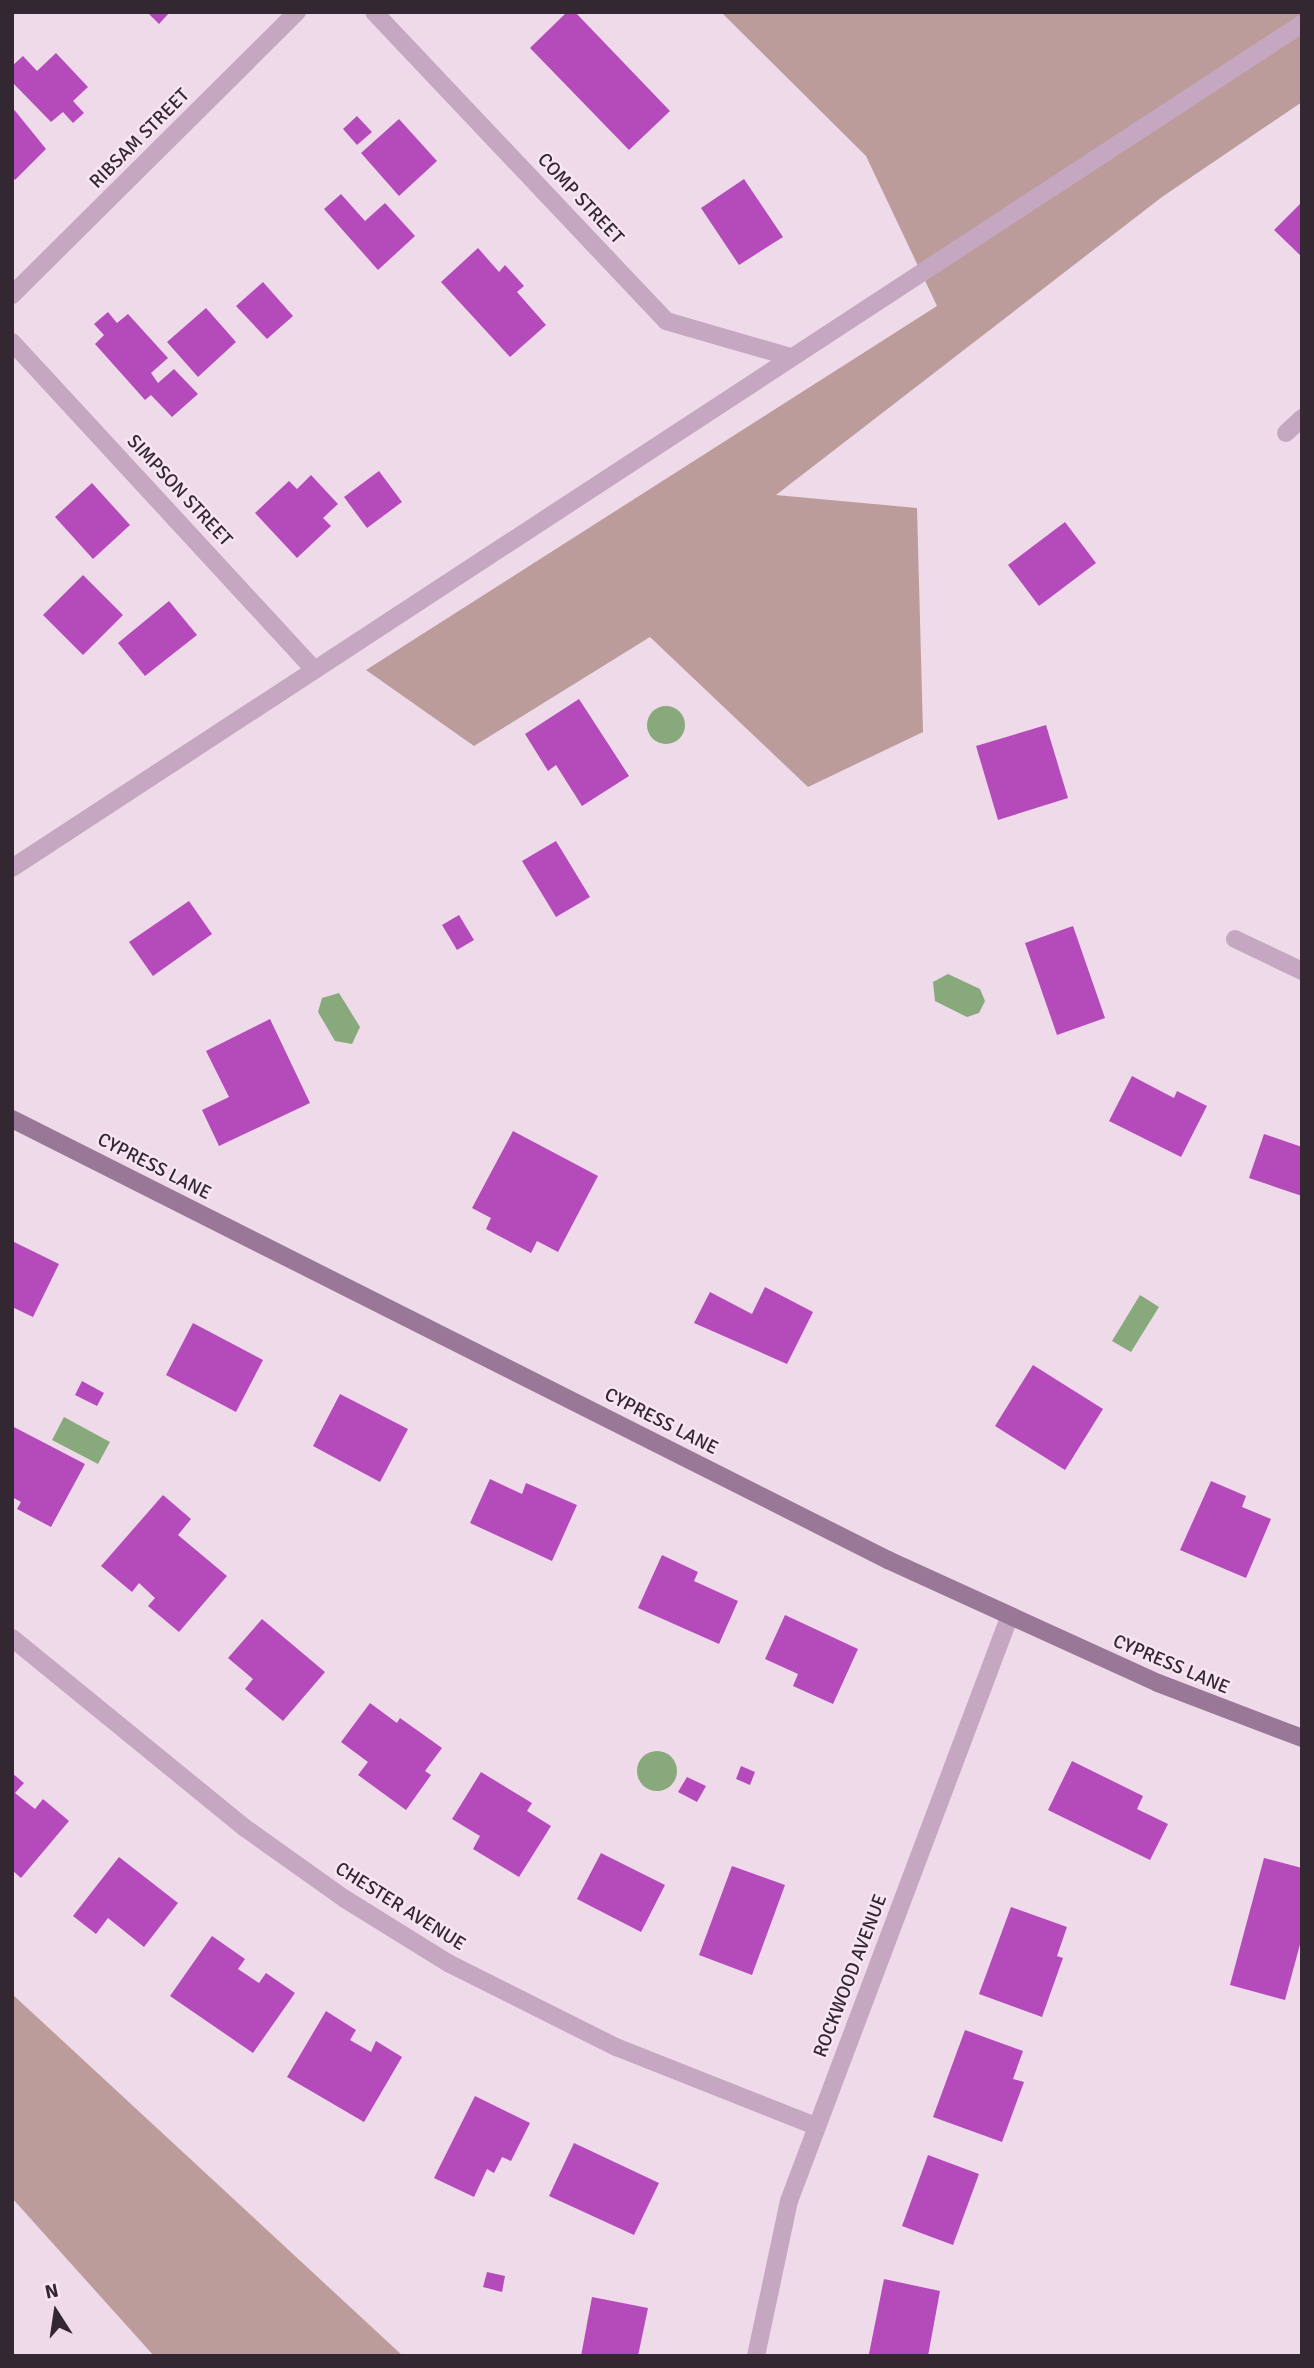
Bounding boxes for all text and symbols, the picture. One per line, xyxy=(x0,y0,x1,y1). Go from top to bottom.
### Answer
street label: RIBSAM STREET xyxy=(85,84,195,194)
street label: COMP STREET xyxy=(532,149,628,249)
street label: SIMPSON STREET xyxy=(122,431,236,551)
street label: CYPRESS LANE xyxy=(93,1129,215,1205)
street label: CYPRESS LANE xyxy=(600,1384,722,1460)
street label: CYPRESS LANE xyxy=(1109,1630,1233,1700)
street label: CHESTER AVENUE xyxy=(331,1858,469,1956)
street label: ROCKWOOD AVENUE xyxy=(809,1891,893,2061)
north arrow xyxy=(21,2277,91,2347)
text: N xyxy=(43,2278,61,2305)

